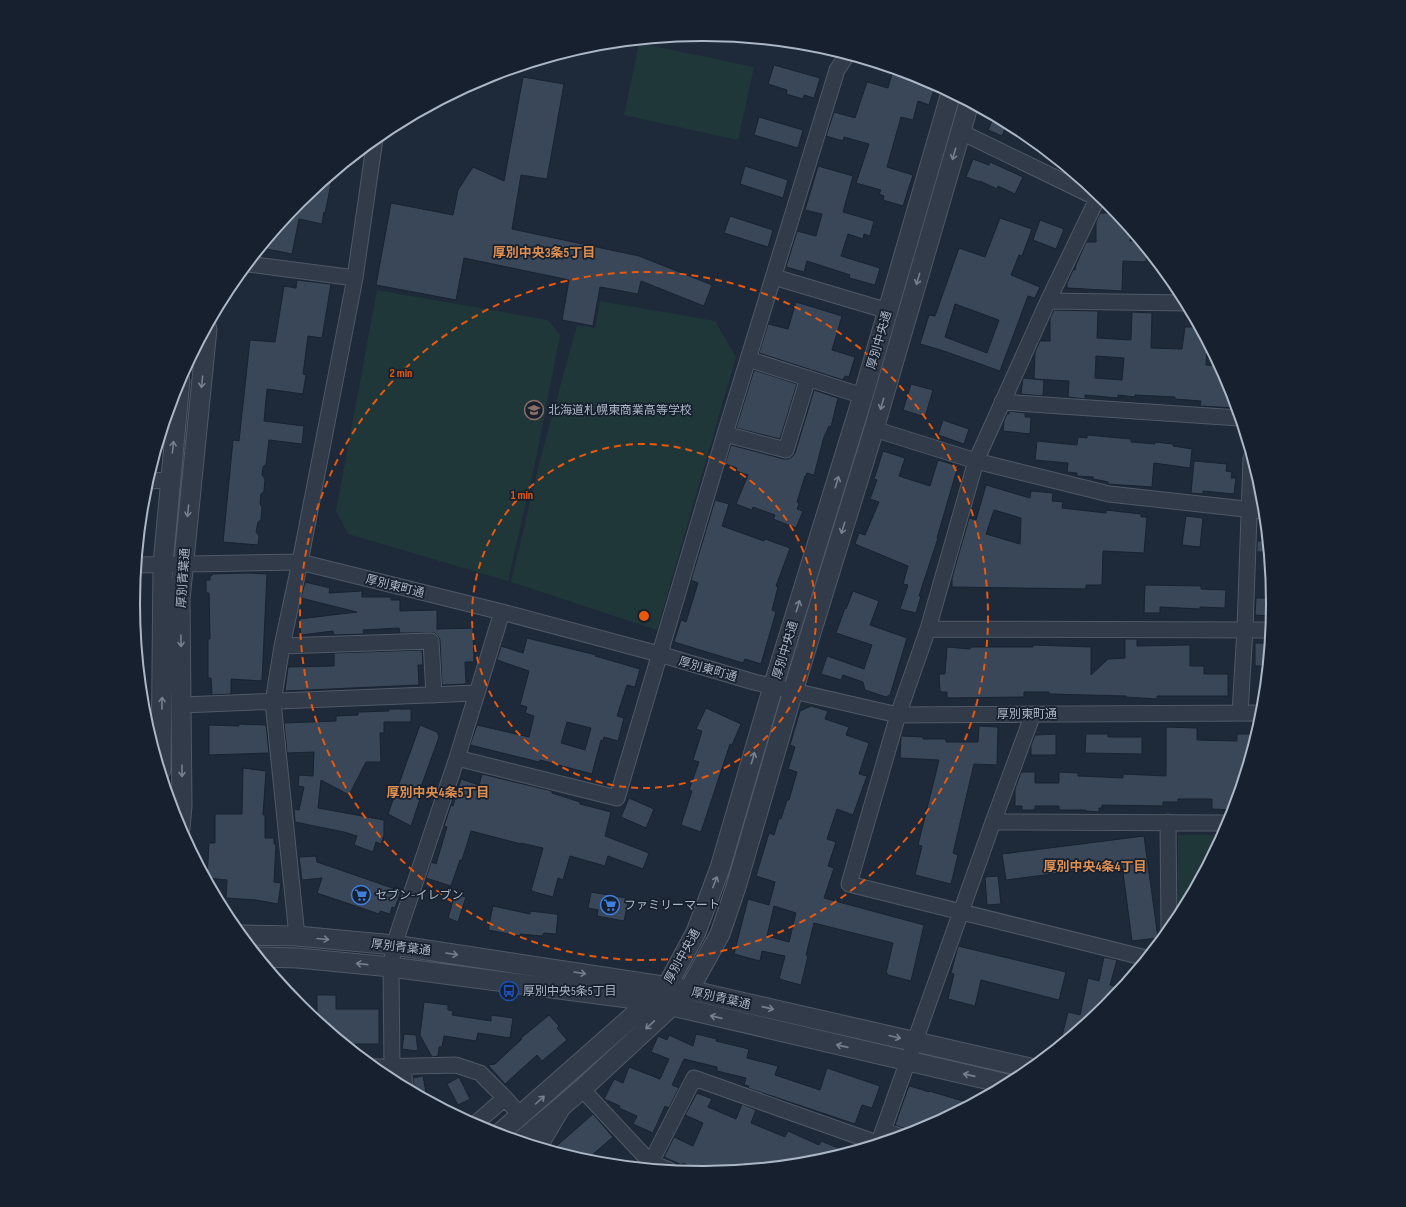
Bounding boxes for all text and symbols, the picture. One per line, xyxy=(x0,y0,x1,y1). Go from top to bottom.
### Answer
one-way arrow xyxy=(950,147,957,160)
district label: 厚別中央3条5丁目 xyxy=(493,245,595,261)
one-way arrow xyxy=(914,272,921,285)
street label: 厚別中央通 xyxy=(864,309,895,371)
text: 2 min xyxy=(390,366,412,381)
one-way arrow xyxy=(198,375,205,388)
one-way arrow xyxy=(878,397,885,410)
school or university icon: 北海道札幌東商業高等学校 xyxy=(523,399,545,421)
place label: 北海道札幌東商業高等学校 xyxy=(548,403,692,418)
one-way arrow xyxy=(170,441,177,454)
one-way arrow xyxy=(834,476,841,489)
text: 1 min xyxy=(511,488,533,503)
one-way arrow xyxy=(185,504,192,517)
one-way arrow xyxy=(839,522,847,534)
street label: 厚別青葉通 xyxy=(174,548,193,608)
street label: 厚別東町通 xyxy=(364,572,426,601)
one-way arrow xyxy=(795,600,802,613)
centre of rings xyxy=(637,609,651,623)
street label: 厚別中央通 xyxy=(770,619,801,681)
one-way arrow xyxy=(177,634,185,647)
street label: 厚別東町通 xyxy=(677,654,739,685)
one-way arrow xyxy=(158,697,166,710)
street label: 厚別東町通 xyxy=(997,707,1057,722)
one-way arrow xyxy=(750,752,757,765)
one-way arrow xyxy=(178,764,186,777)
district label: 厚別中央4条5丁目 xyxy=(387,785,489,801)
district label: 厚別中央4条4丁目 xyxy=(1043,859,1147,875)
one-way arrow xyxy=(712,877,720,889)
supermarket icon: セブン-イレブン xyxy=(350,884,372,906)
place label: セブン-イレブン xyxy=(375,888,463,903)
supermarket icon: ファミリーマート xyxy=(599,894,621,916)
place label: ファミリーマート xyxy=(624,898,720,913)
street label: 厚別中央通 xyxy=(661,926,704,986)
one-way arrow xyxy=(316,935,329,942)
street label: 厚別青葉通 xyxy=(370,936,432,959)
one-way arrow xyxy=(445,950,458,958)
one-way arrow xyxy=(356,960,369,968)
one-way arrow xyxy=(573,969,586,977)
bus stop icon: 厚別中央5条5丁目 xyxy=(498,980,520,1002)
place label: 厚別中央5条5丁目 xyxy=(523,984,617,999)
street label: 厚別青葉通 xyxy=(690,984,752,1013)
one-way arrow xyxy=(761,1005,774,1013)
one-way arrow xyxy=(710,1012,723,1020)
one-way arrow xyxy=(645,1021,655,1030)
one-way arrow xyxy=(888,1034,901,1041)
one-way arrow xyxy=(836,1041,849,1049)
one-way arrow xyxy=(963,1070,976,1078)
one-way arrow xyxy=(534,1095,545,1104)

